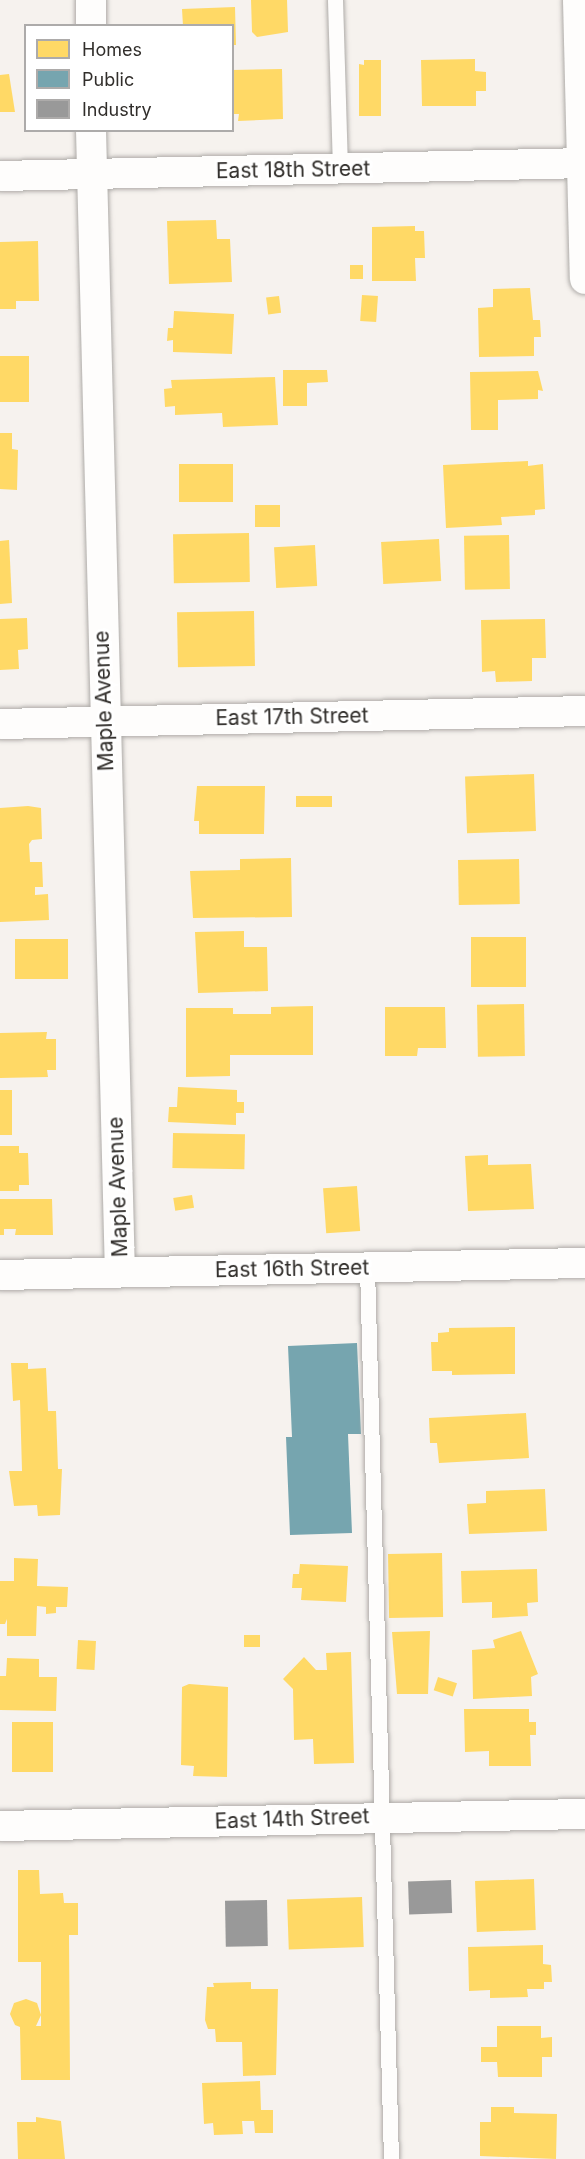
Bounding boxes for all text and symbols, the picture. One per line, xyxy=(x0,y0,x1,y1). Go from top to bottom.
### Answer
legend xyxy=(24,24,234,132)
text: Homes xyxy=(82,39,142,60)
text: Public xyxy=(82,69,134,90)
text: Industry xyxy=(82,99,152,120)
street label: East 18th Street xyxy=(216,156,370,184)
street label: Maple Avenue xyxy=(89,630,119,772)
street label: East 17th Street xyxy=(215,703,369,731)
street label: Maple Avenue xyxy=(103,1116,133,1258)
street label: East 16th Street xyxy=(215,1255,369,1283)
street label: East 14th Street xyxy=(214,1804,370,1834)

